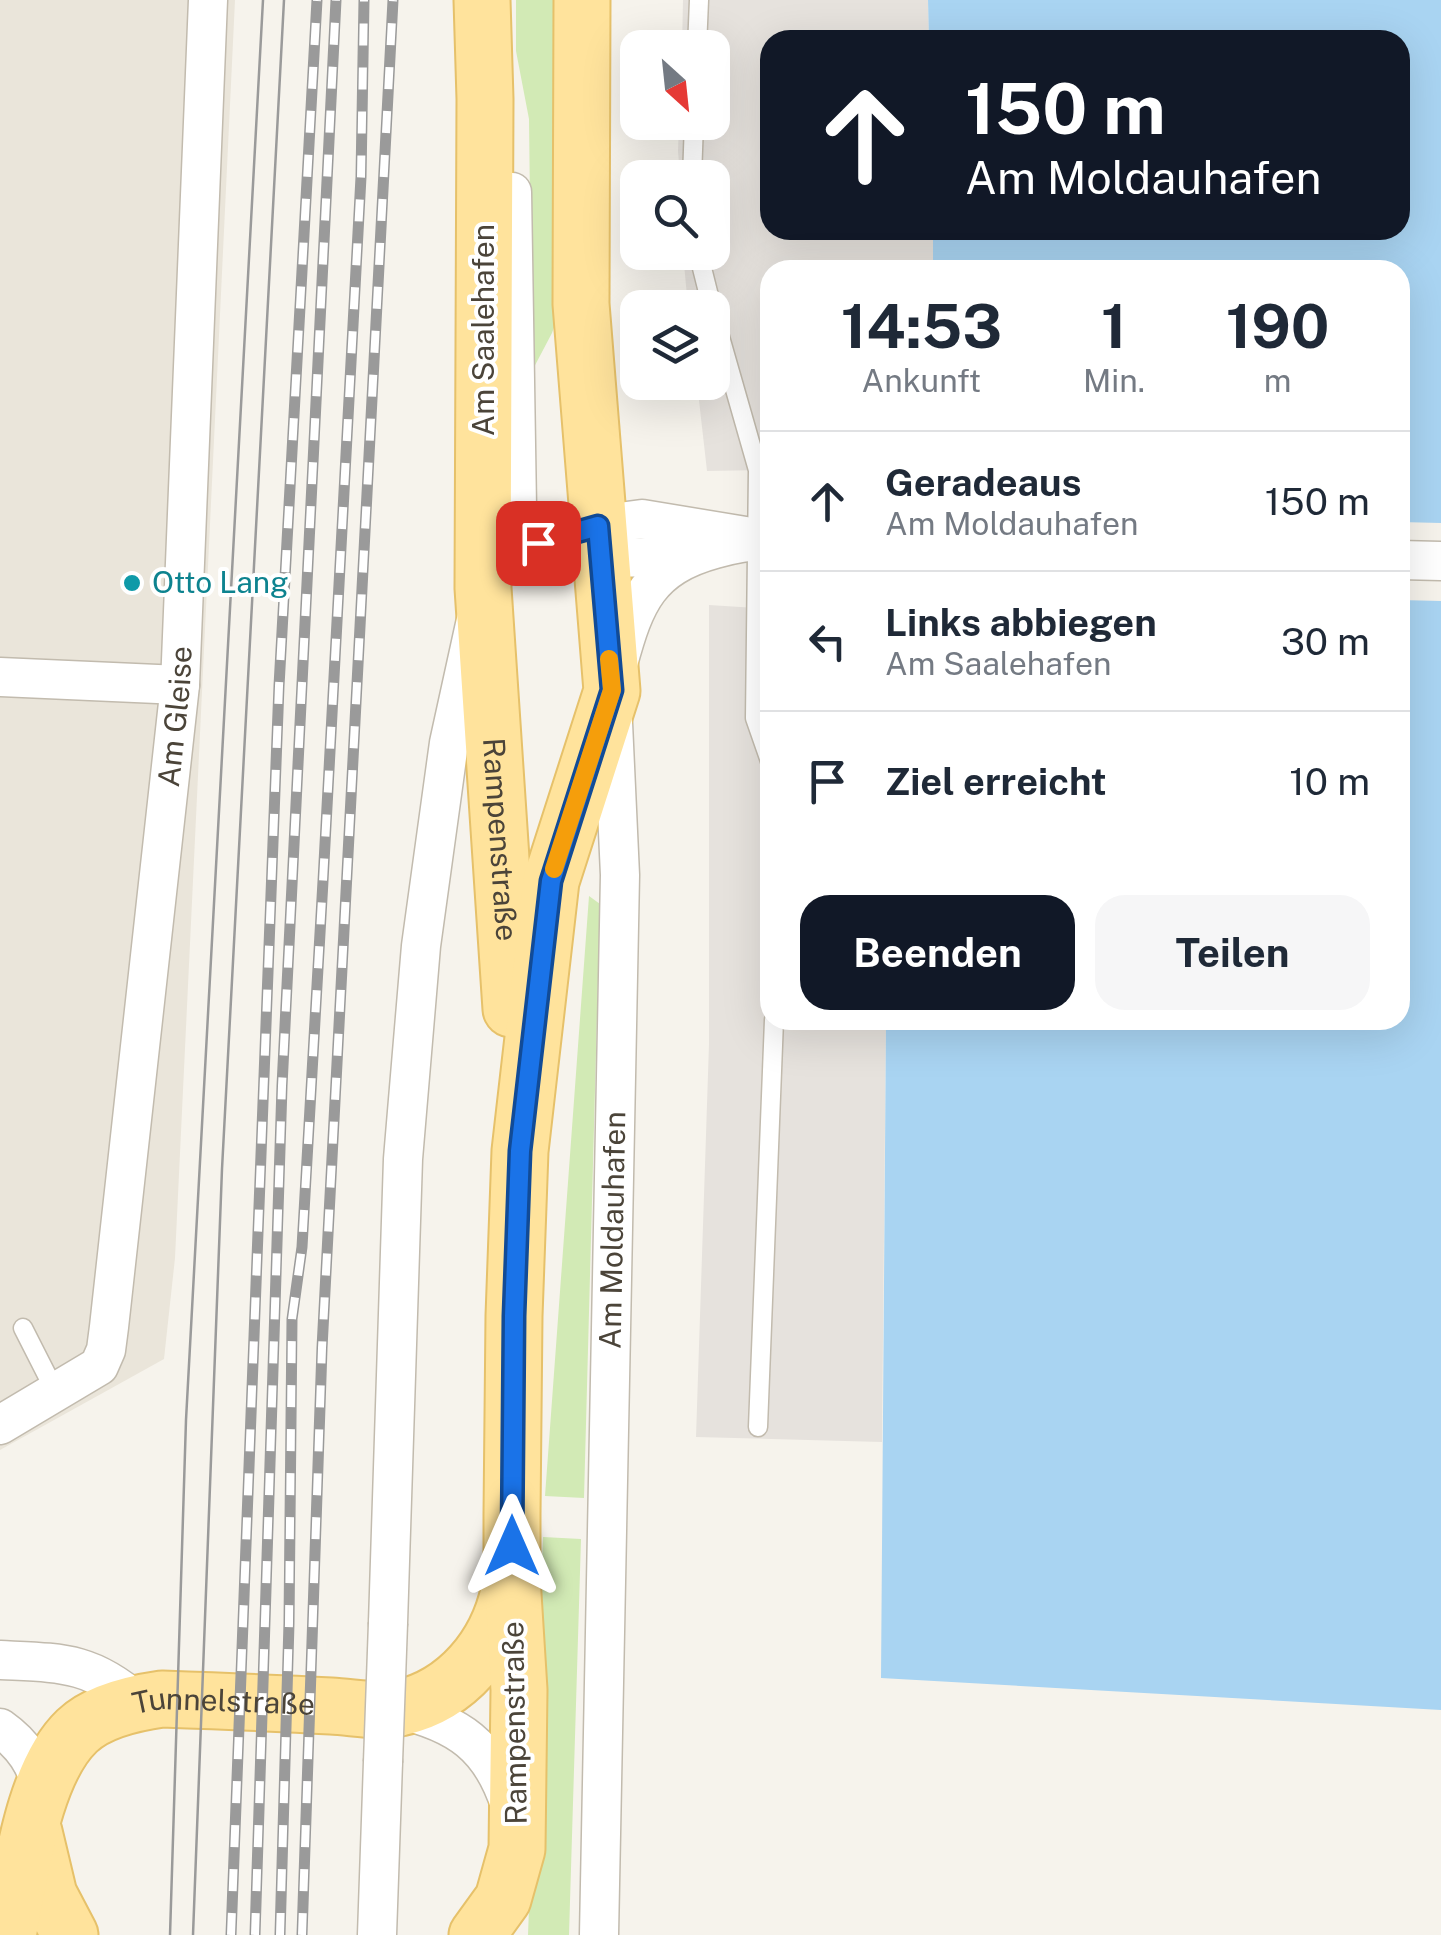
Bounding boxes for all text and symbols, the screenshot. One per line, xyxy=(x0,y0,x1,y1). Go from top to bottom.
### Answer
north arrow xyxy=(620,30,730,140)
map controls xyxy=(620,30,730,400)
text: 150 m xyxy=(965,67,1166,150)
icon: ahead xyxy=(800,70,930,200)
text: Am Moldauhafen xyxy=(965,151,1321,204)
button: search xyxy=(620,160,730,270)
street label: Am Saalehafen xyxy=(465,224,501,436)
button: layers xyxy=(620,290,730,400)
text: 14:53 xyxy=(841,291,1002,362)
text: 1 xyxy=(1101,291,1127,362)
text: 190 xyxy=(1226,291,1329,362)
text: Ankunft xyxy=(862,362,981,399)
text: Min. xyxy=(1083,362,1145,399)
text: m xyxy=(1264,362,1291,399)
text: Geradeaus xyxy=(885,460,1082,505)
icon: ahead xyxy=(800,474,855,529)
text: 150 m xyxy=(1265,479,1370,524)
pin xyxy=(496,501,581,586)
text: Am Moldauhafen xyxy=(885,505,1138,542)
icon: arrive xyxy=(511,516,566,571)
place label: Otto Lang xyxy=(152,564,289,600)
marker: Otto Lang xyxy=(121,572,143,594)
text: Links abbiegen xyxy=(885,600,1157,645)
icon: left xyxy=(800,614,855,669)
text: 30 m xyxy=(1281,619,1370,664)
street label: Am Gleise xyxy=(150,645,199,789)
text: Am Saalehafen xyxy=(885,645,1111,682)
street label: Rampenstraße xyxy=(476,737,525,942)
icon: arrive xyxy=(800,754,855,809)
text: Ziel erreicht xyxy=(885,759,1107,804)
text: 10 m xyxy=(1289,759,1370,804)
button: Beenden xyxy=(800,895,1075,1010)
button: Teilen xyxy=(1095,895,1370,1010)
street label: Am Moldauhafen xyxy=(592,1111,632,1349)
position arrow xyxy=(460,1494,564,1598)
street label: Rampenstraße xyxy=(494,1621,534,1825)
street label: Tunnelstraße xyxy=(129,1680,316,1722)

